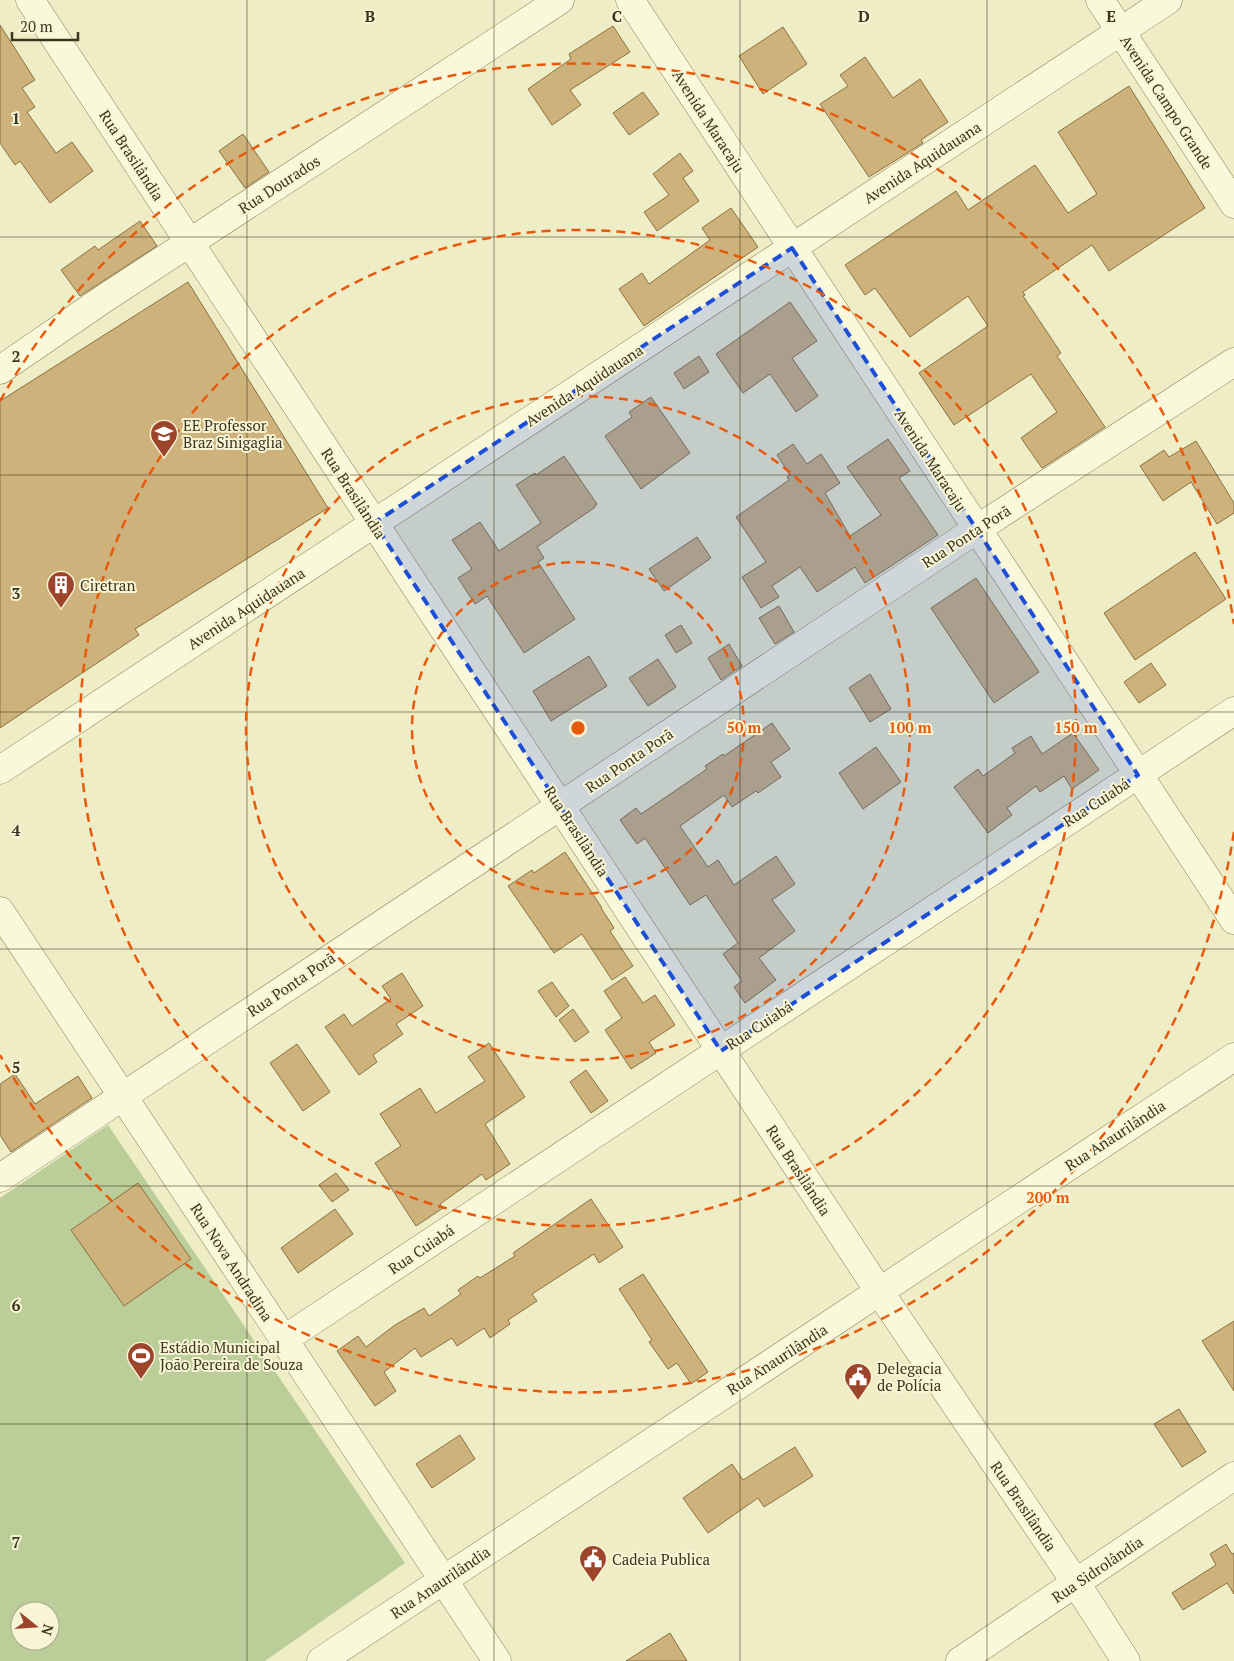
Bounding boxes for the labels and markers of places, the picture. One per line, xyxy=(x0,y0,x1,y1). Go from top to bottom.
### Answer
place label: EE Professor Braz Sinigaglia xyxy=(183,415,283,452)
school or university icon: EE Professor Braz Sinigaglia xyxy=(149,419,179,458)
building icon: Ciretran xyxy=(46,570,76,609)
place label: Ciretran xyxy=(80,575,135,595)
centre of rings xyxy=(569,719,587,737)
place label: Estádio Municipal João Pereira de Souza xyxy=(160,1337,304,1374)
sports icon: Estádio Municipal João Pereira de Souza xyxy=(126,1341,156,1380)
place label: Delegacia de Polícia xyxy=(877,1358,942,1395)
public building icon: Delegacia de Polícia xyxy=(843,1362,873,1401)
public building icon: Cadeia Publica xyxy=(578,1544,608,1583)
place label: Cadeia Publica xyxy=(612,1549,711,1569)

